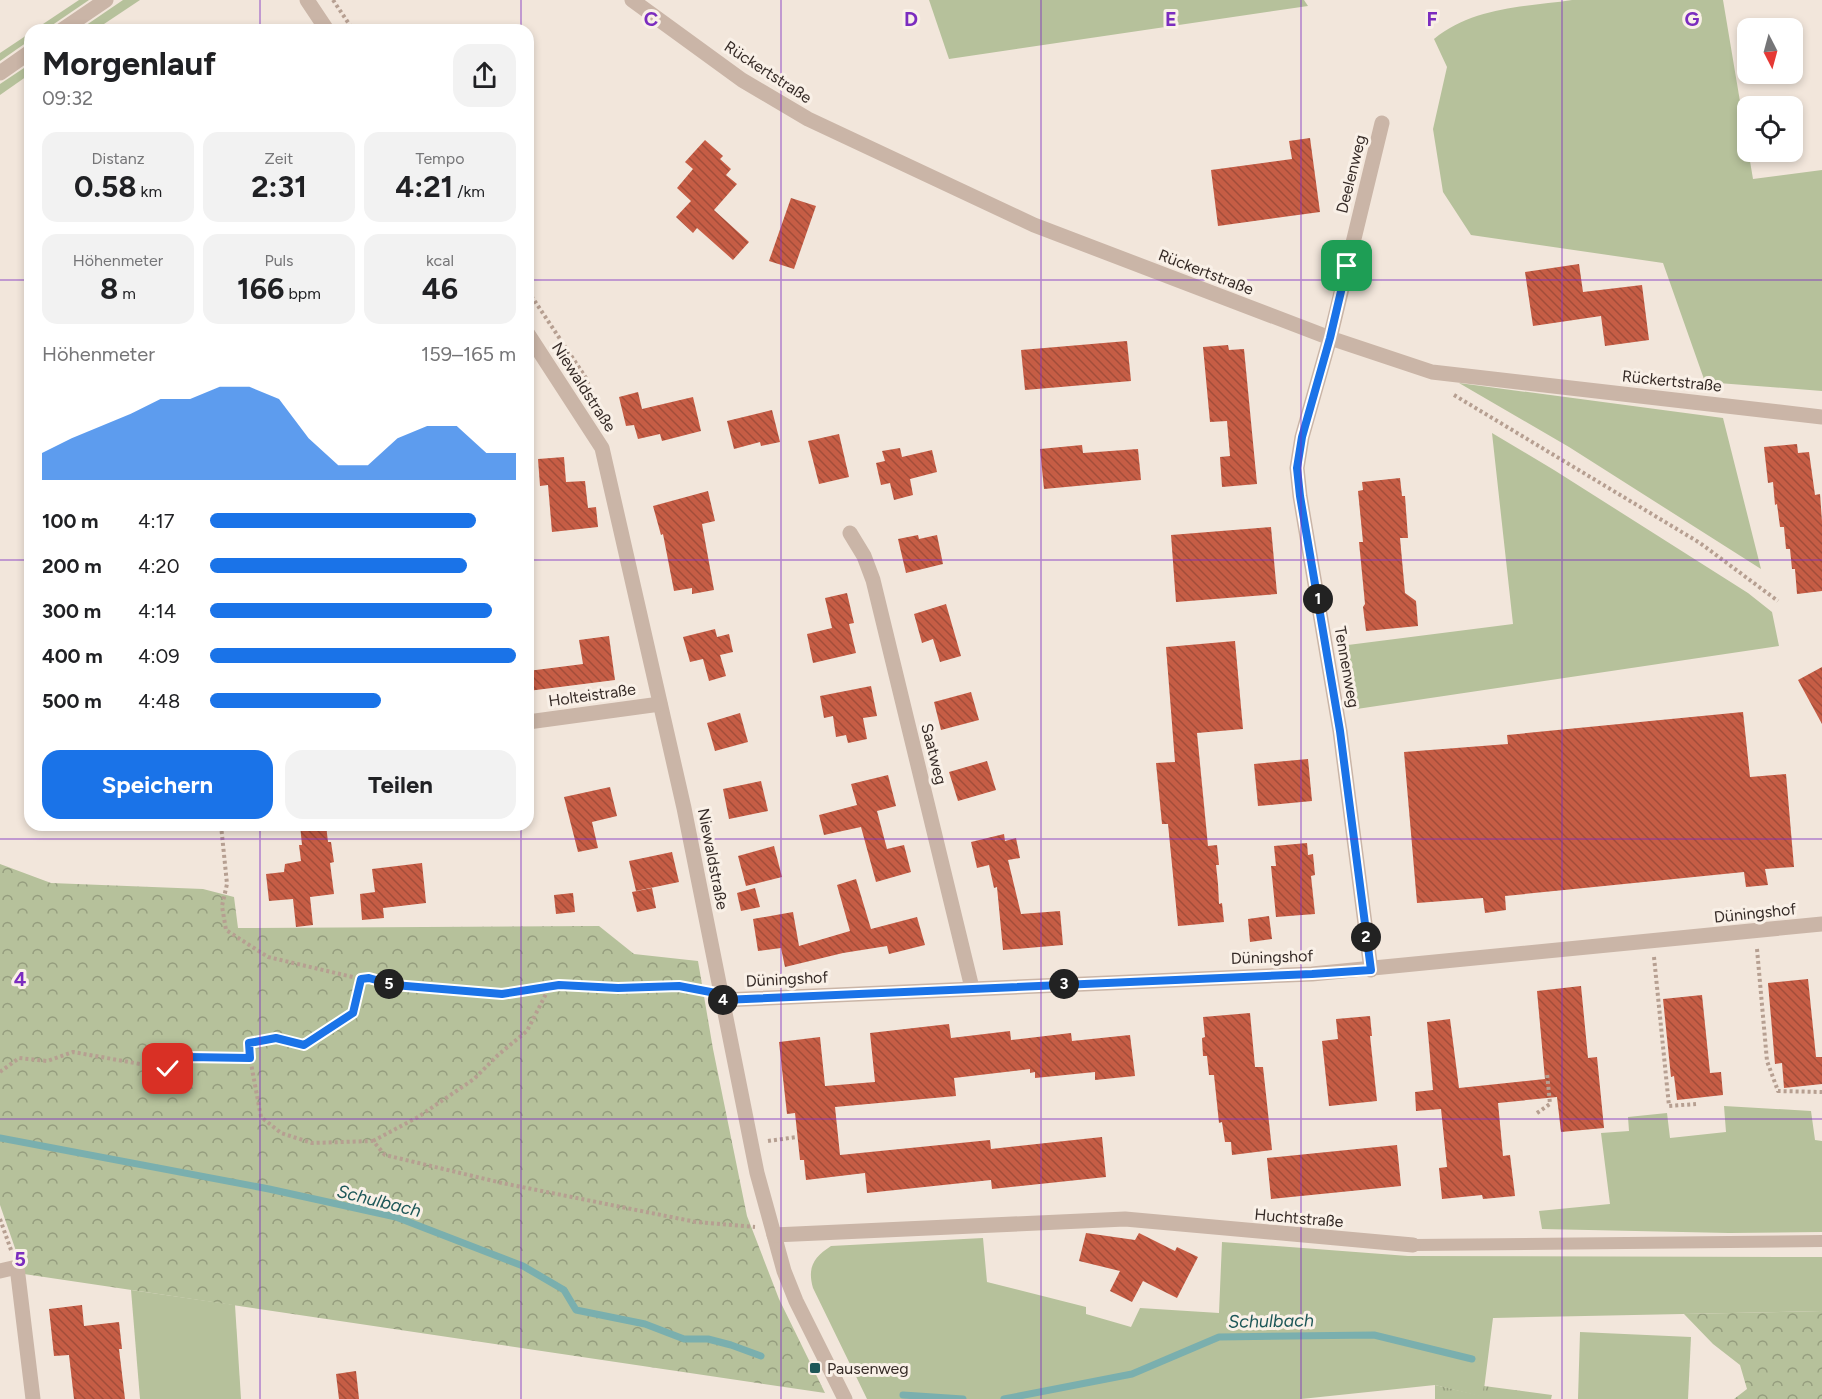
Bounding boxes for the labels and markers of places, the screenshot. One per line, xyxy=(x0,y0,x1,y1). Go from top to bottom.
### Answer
pin xyxy=(1321,240,1372,291)
pin: 1 xyxy=(1303,584,1333,614)
pin: 2 xyxy=(1351,922,1381,952)
pin: 5 xyxy=(374,969,404,999)
pin: 3 xyxy=(1049,969,1079,999)
pin: 4 xyxy=(708,985,738,1015)
pin xyxy=(142,1043,193,1094)
place label: Pausenweg xyxy=(827,1359,909,1378)
marker: Pausenweg xyxy=(808,1361,822,1375)

